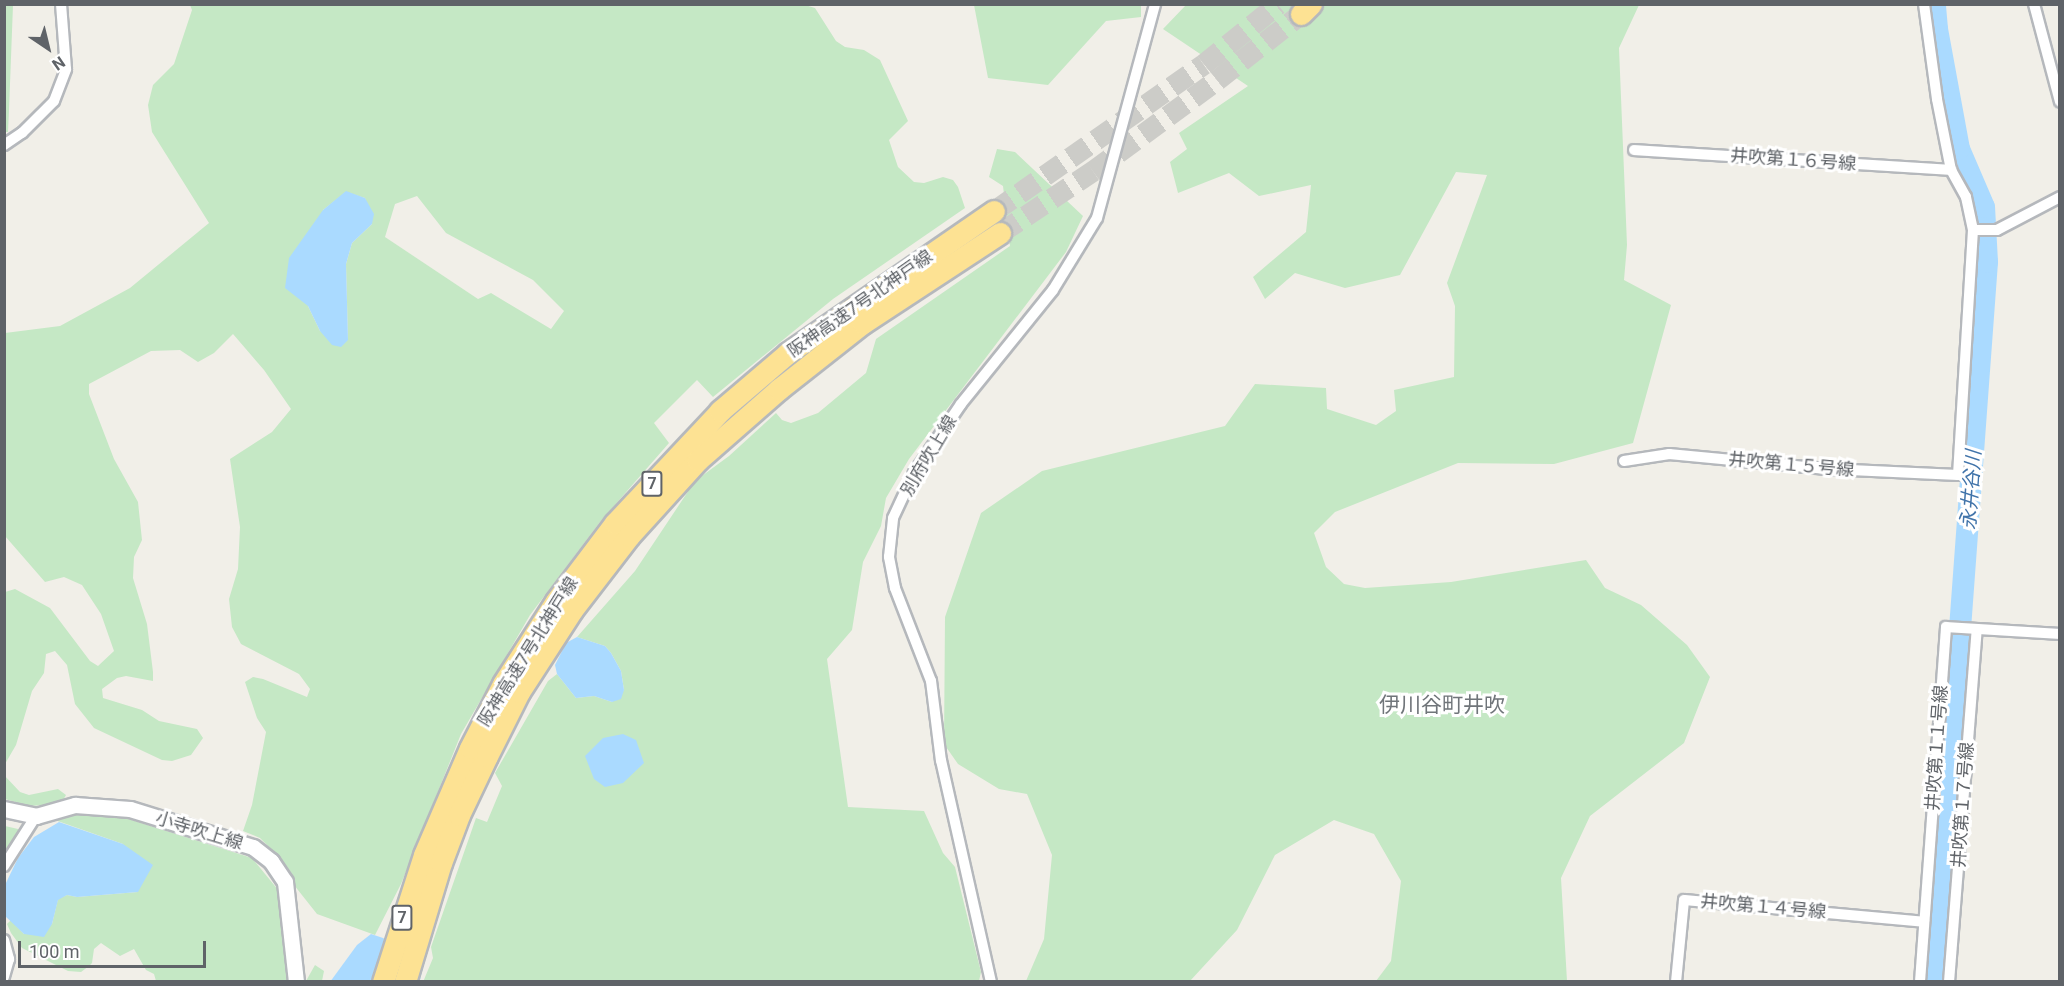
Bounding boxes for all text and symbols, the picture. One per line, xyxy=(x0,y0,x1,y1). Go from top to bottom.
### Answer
north arrow xyxy=(18,18,78,78)
text: N xyxy=(49,52,69,74)
street label: 井吹第１６号線 xyxy=(1729,145,1857,175)
street label: 阪神高速7号北神戸線 xyxy=(783,246,937,362)
street label: 別府吹上線 xyxy=(897,412,961,500)
street label: 井吹第１５号線 xyxy=(1727,449,1855,481)
water label: 永井谷川 xyxy=(1956,449,1986,531)
road number: 7 xyxy=(640,471,664,497)
street label: 阪神高速7号北神戸線 xyxy=(473,573,583,731)
street label: 井吹第１１号線 xyxy=(1922,684,1952,812)
district label: 伊川谷町井吹 xyxy=(1379,692,1505,718)
street label: 井吹第１７号線 xyxy=(1948,741,1978,869)
street label: 小寺吹上線 xyxy=(153,808,245,854)
street label: 井吹第１４号線 xyxy=(1699,891,1827,923)
road number: 7 xyxy=(390,905,414,931)
scale bar xyxy=(21,929,208,967)
text: 100 m xyxy=(29,941,80,962)

